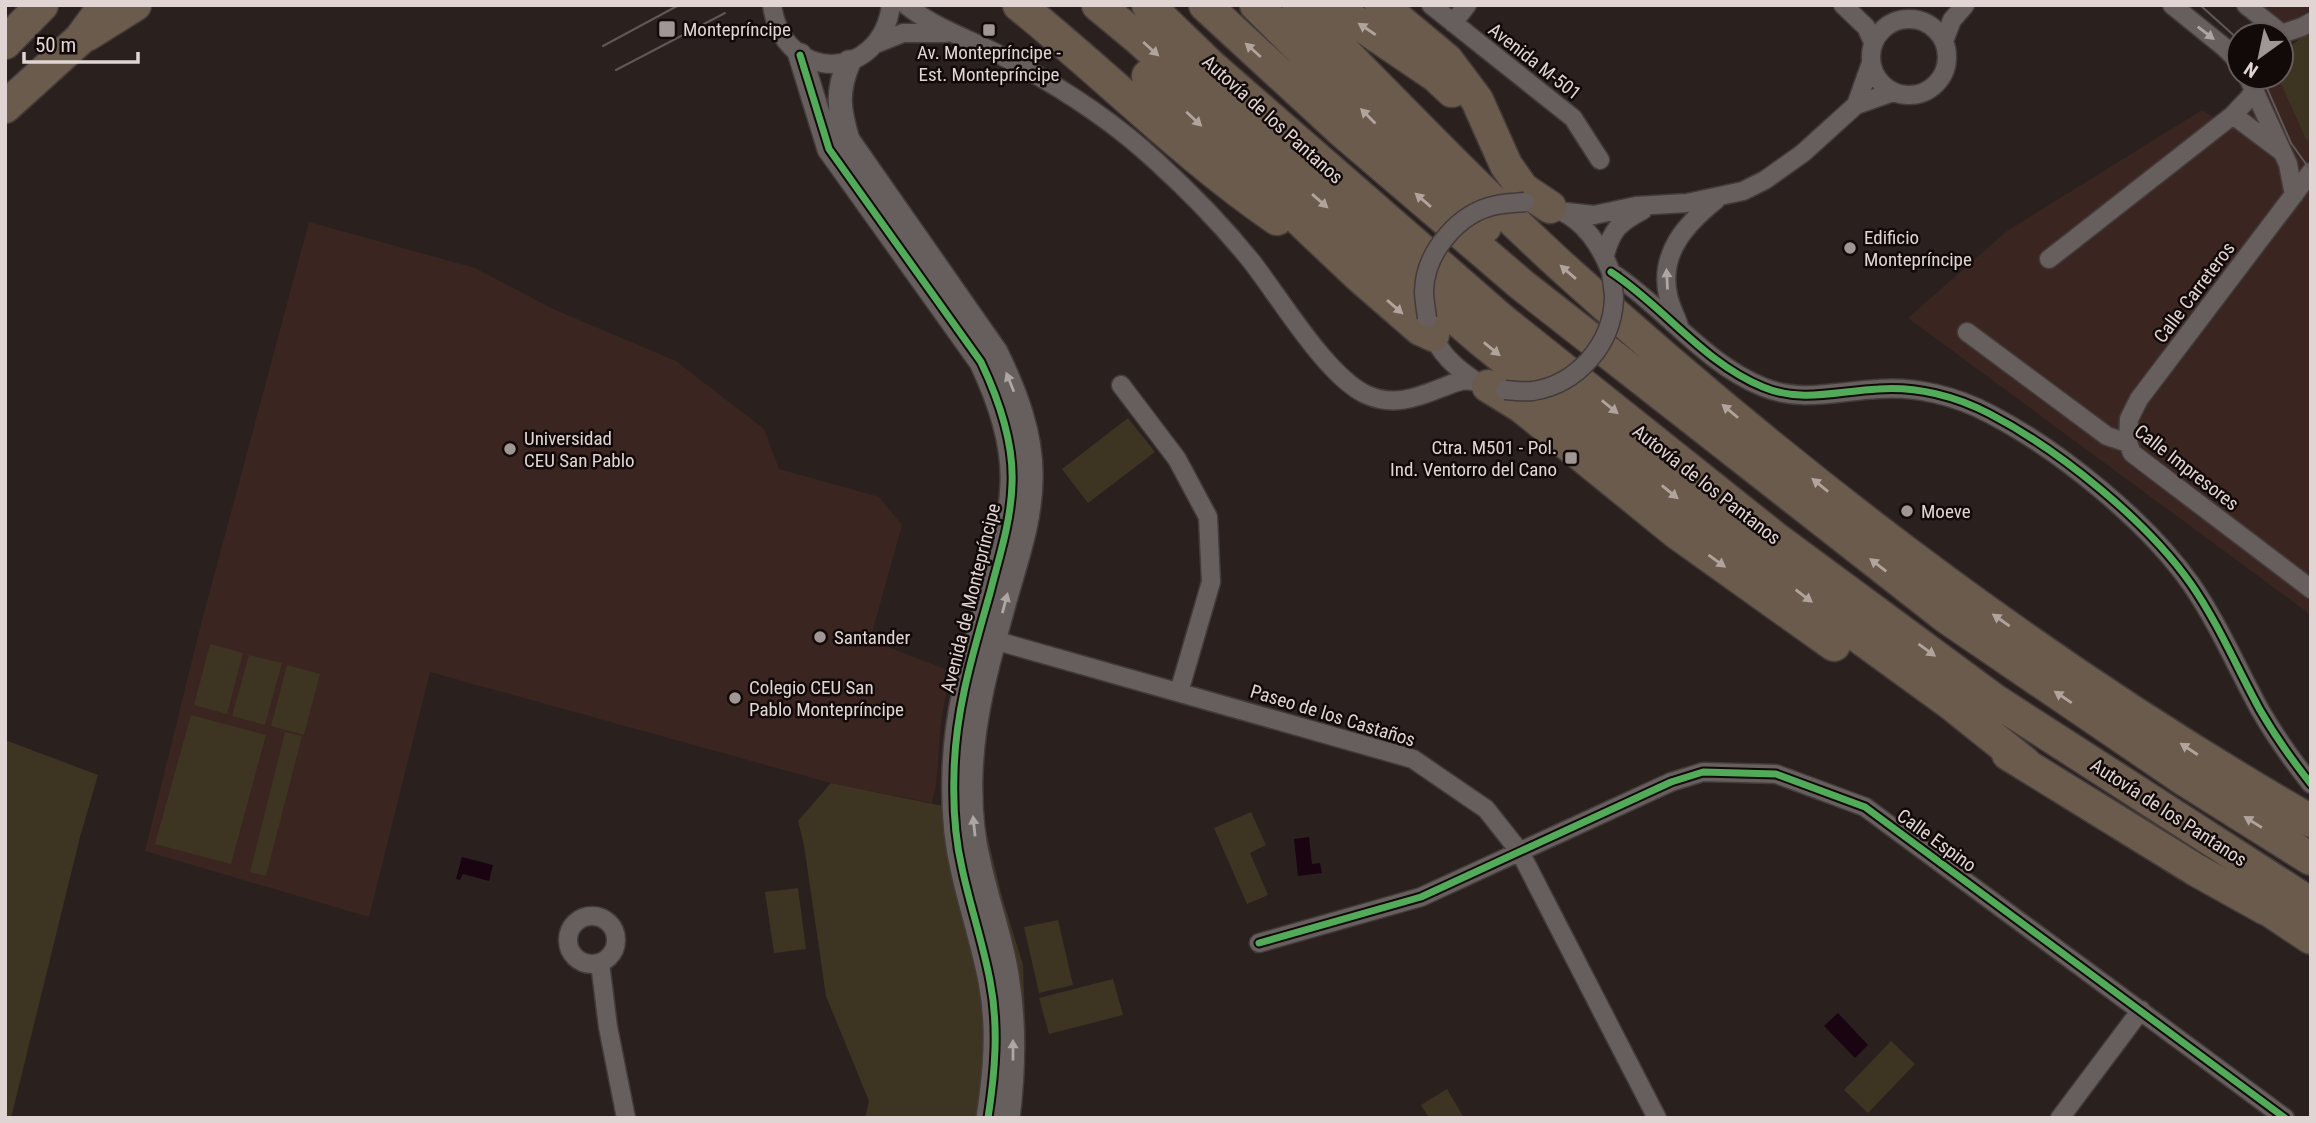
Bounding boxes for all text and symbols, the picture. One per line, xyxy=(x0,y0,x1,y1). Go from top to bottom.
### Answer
place label: Montepríncipe xyxy=(683,18,791,41)
street label: Avenida M-501 xyxy=(1484,18,1586,105)
marker: Montepríncipe xyxy=(657,19,677,39)
scale bar xyxy=(24,21,138,65)
north arrow xyxy=(2225,21,2295,91)
marker: Av. Montepríncipe - Est. Montepríncipe xyxy=(981,22,997,38)
one-way arrow xyxy=(1358,22,1376,36)
one-way arrow xyxy=(2197,25,2215,40)
text: 50 m xyxy=(35,33,76,57)
place label: Av. Montepríncipe - Est. Montepríncipe xyxy=(917,41,1061,86)
one-way arrow xyxy=(1142,41,1160,57)
one-way arrow xyxy=(1244,42,1261,58)
street label: Autovía de los Pantanos xyxy=(1198,50,1348,189)
text: N xyxy=(2240,57,2262,83)
one-way arrow xyxy=(1360,108,1377,124)
one-way arrow xyxy=(1185,110,1202,126)
one-way arrow xyxy=(1414,192,1432,208)
one-way arrow xyxy=(1311,193,1328,208)
place label: Edificio Montepríncipe xyxy=(1864,226,1972,271)
street label: Calle Carreteros xyxy=(2149,237,2240,347)
marker: Edificio Montepríncipe xyxy=(1842,240,1858,256)
one-way arrow xyxy=(1560,264,1577,280)
one-way arrow xyxy=(1661,268,1672,290)
one-way arrow xyxy=(1386,299,1404,315)
one-way arrow xyxy=(1483,342,1501,357)
one-way arrow xyxy=(1004,371,1015,392)
one-way arrow xyxy=(1601,399,1618,414)
one-way arrow xyxy=(1722,404,1739,419)
street label: Autovía de los Pantanos xyxy=(1628,419,1785,549)
street label: Calle Impresores xyxy=(2130,419,2243,515)
place label: Universidad CEU San Pablo xyxy=(524,427,635,472)
place label: Ctra. M501 - Pol. Ind. Ventorro del Cano xyxy=(1390,436,1557,481)
marker: Universidad CEU San Pablo xyxy=(502,441,518,457)
marker: Ctra. M501 - Pol. Ind. Ventorro del Cano xyxy=(1563,450,1579,466)
one-way arrow xyxy=(1811,478,1829,493)
one-way arrow xyxy=(1660,484,1678,499)
place label: Moeve xyxy=(1921,500,1971,523)
street label: Avenida de Montepríncipe xyxy=(936,501,1005,695)
marker: Moeve xyxy=(1899,503,1915,519)
one-way arrow xyxy=(1708,554,1726,568)
one-way arrow xyxy=(1869,558,1887,572)
one-way arrow xyxy=(1795,589,1813,603)
one-way arrow xyxy=(1000,592,1010,613)
one-way arrow xyxy=(1992,613,2010,627)
place label: Santander xyxy=(834,626,910,649)
marker: Santander xyxy=(812,629,828,645)
one-way arrow xyxy=(1918,643,1936,658)
place label: Colegio CEU San Pablo Montepríncipe xyxy=(749,676,904,721)
street label: Paseo de los Castaños xyxy=(1248,679,1418,752)
marker: Colegio CEU San Pablo Montepríncipe xyxy=(727,690,743,706)
one-way arrow xyxy=(2053,691,2073,704)
one-way arrow xyxy=(2179,743,2198,756)
street label: Autovía de los Pantanos xyxy=(2086,753,2251,871)
street label: Calle Espino xyxy=(1893,804,1981,877)
one-way arrow xyxy=(968,815,979,837)
one-way arrow xyxy=(2243,816,2263,829)
one-way arrow xyxy=(1007,1039,1019,1061)

